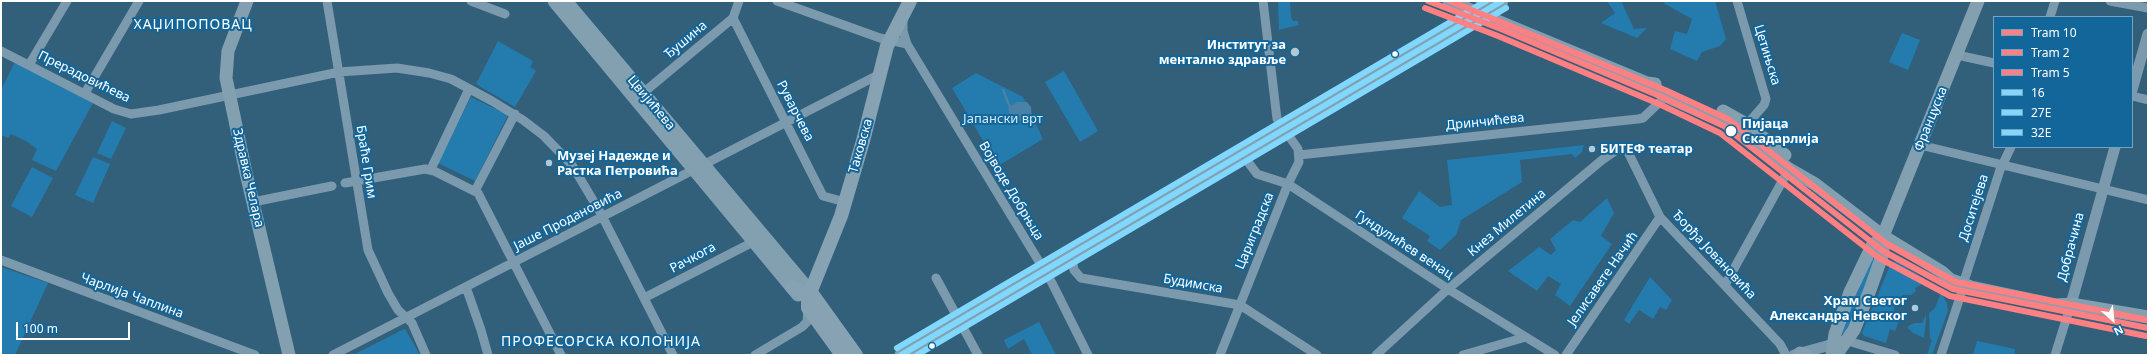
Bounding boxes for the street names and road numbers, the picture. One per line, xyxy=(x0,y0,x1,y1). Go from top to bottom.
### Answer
street label: Ђушина xyxy=(662,18,710,62)
street label: Цетињска xyxy=(1750,23,1784,87)
street label: Прерадовићева xyxy=(35,48,133,106)
street label: Цвијићева xyxy=(624,73,678,133)
street label: Руварчева xyxy=(773,78,817,144)
street label: Француска xyxy=(1911,84,1951,154)
street label: Дринчићева xyxy=(1445,110,1525,134)
street label: Таковска xyxy=(846,117,876,175)
street label: Браће Грим xyxy=(353,124,379,200)
street label: Здравка Челара xyxy=(229,127,267,229)
street label: Војводе Добрњца xyxy=(975,139,1047,243)
street label: Доситејева xyxy=(1956,172,1992,244)
street label: Јаше Продановића xyxy=(511,186,625,254)
street label: Кнез Милетина xyxy=(1465,186,1549,260)
street label: Цариградска xyxy=(1232,190,1278,272)
street label: Гундулићев венац xyxy=(1352,207,1456,283)
street label: Ђорђа Јовановића xyxy=(1669,207,1759,303)
street label: Добрачина xyxy=(2054,211,2088,283)
street label: Јелисавете Начић xyxy=(1565,229,1641,329)
street label: Рачкога xyxy=(667,239,719,277)
street label: Чарлија Чаплина xyxy=(78,270,186,322)
street label: Будимска xyxy=(1162,271,1224,297)

